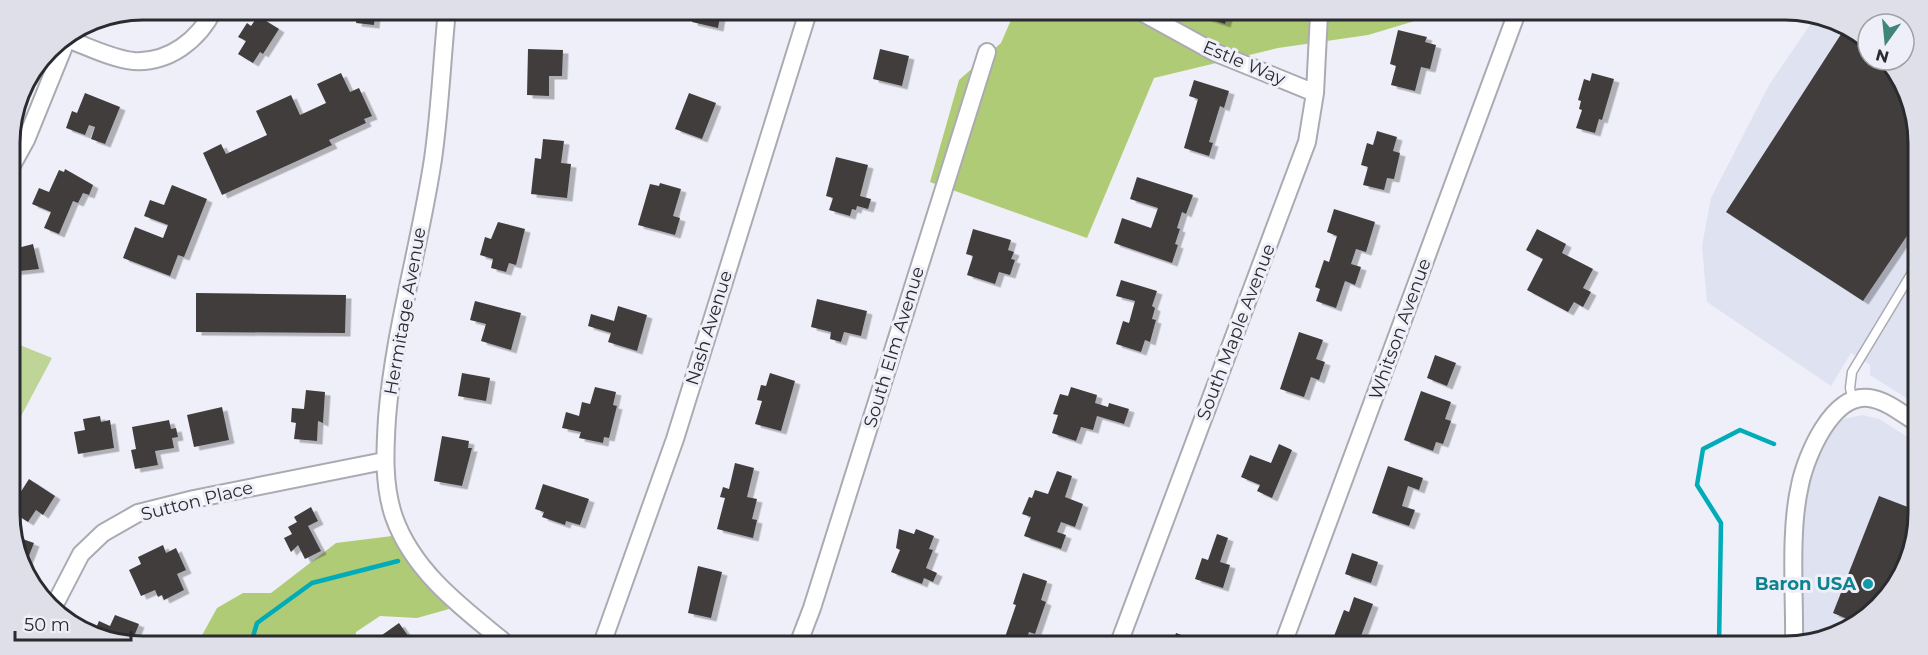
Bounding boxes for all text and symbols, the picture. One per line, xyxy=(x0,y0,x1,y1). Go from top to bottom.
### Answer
north arrow xyxy=(1856,12,1916,72)
street label: Estle Way xyxy=(1199,36,1289,90)
text: N xyxy=(1874,45,1891,67)
street label: Hermitage Avenue xyxy=(379,225,431,397)
street label: South Maple Avenue xyxy=(1192,241,1280,423)
street label: Whitson Avenue xyxy=(1364,255,1436,403)
street label: South Elm Avenue xyxy=(859,264,929,430)
street label: Nash Avenue xyxy=(681,268,737,388)
street label: Sutton Place xyxy=(139,476,255,526)
place label: Baron USA xyxy=(1755,573,1856,595)
marker: Baron USA xyxy=(1861,577,1875,591)
scale bar xyxy=(15,604,130,642)
text: 50 m xyxy=(24,614,70,636)

